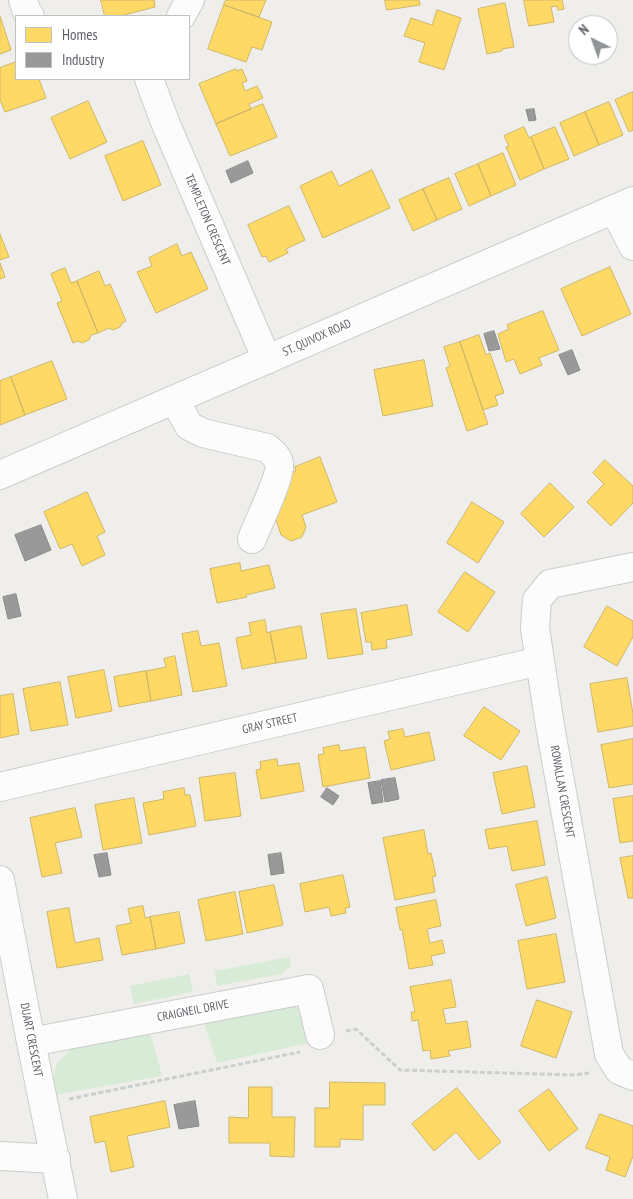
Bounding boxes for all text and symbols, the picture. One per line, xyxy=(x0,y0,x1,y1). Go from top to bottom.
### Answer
legend xyxy=(15,15,190,80)
north arrow xyxy=(568,15,618,65)
text: N xyxy=(575,20,592,39)
text: Homes xyxy=(62,25,98,44)
text: Industry xyxy=(62,50,104,69)
street label: TEMPLETON CRESCENT xyxy=(181,172,233,268)
street label: ST. QUIVOX ROAD xyxy=(280,316,354,360)
street label: GRAY STREET xyxy=(241,711,299,737)
street label: ROWALLAN CRESCENT xyxy=(547,744,577,840)
street label: CRAIGNEIL DRIVE xyxy=(156,997,230,1025)
street label: DUART CRESCENT xyxy=(17,1002,45,1078)

